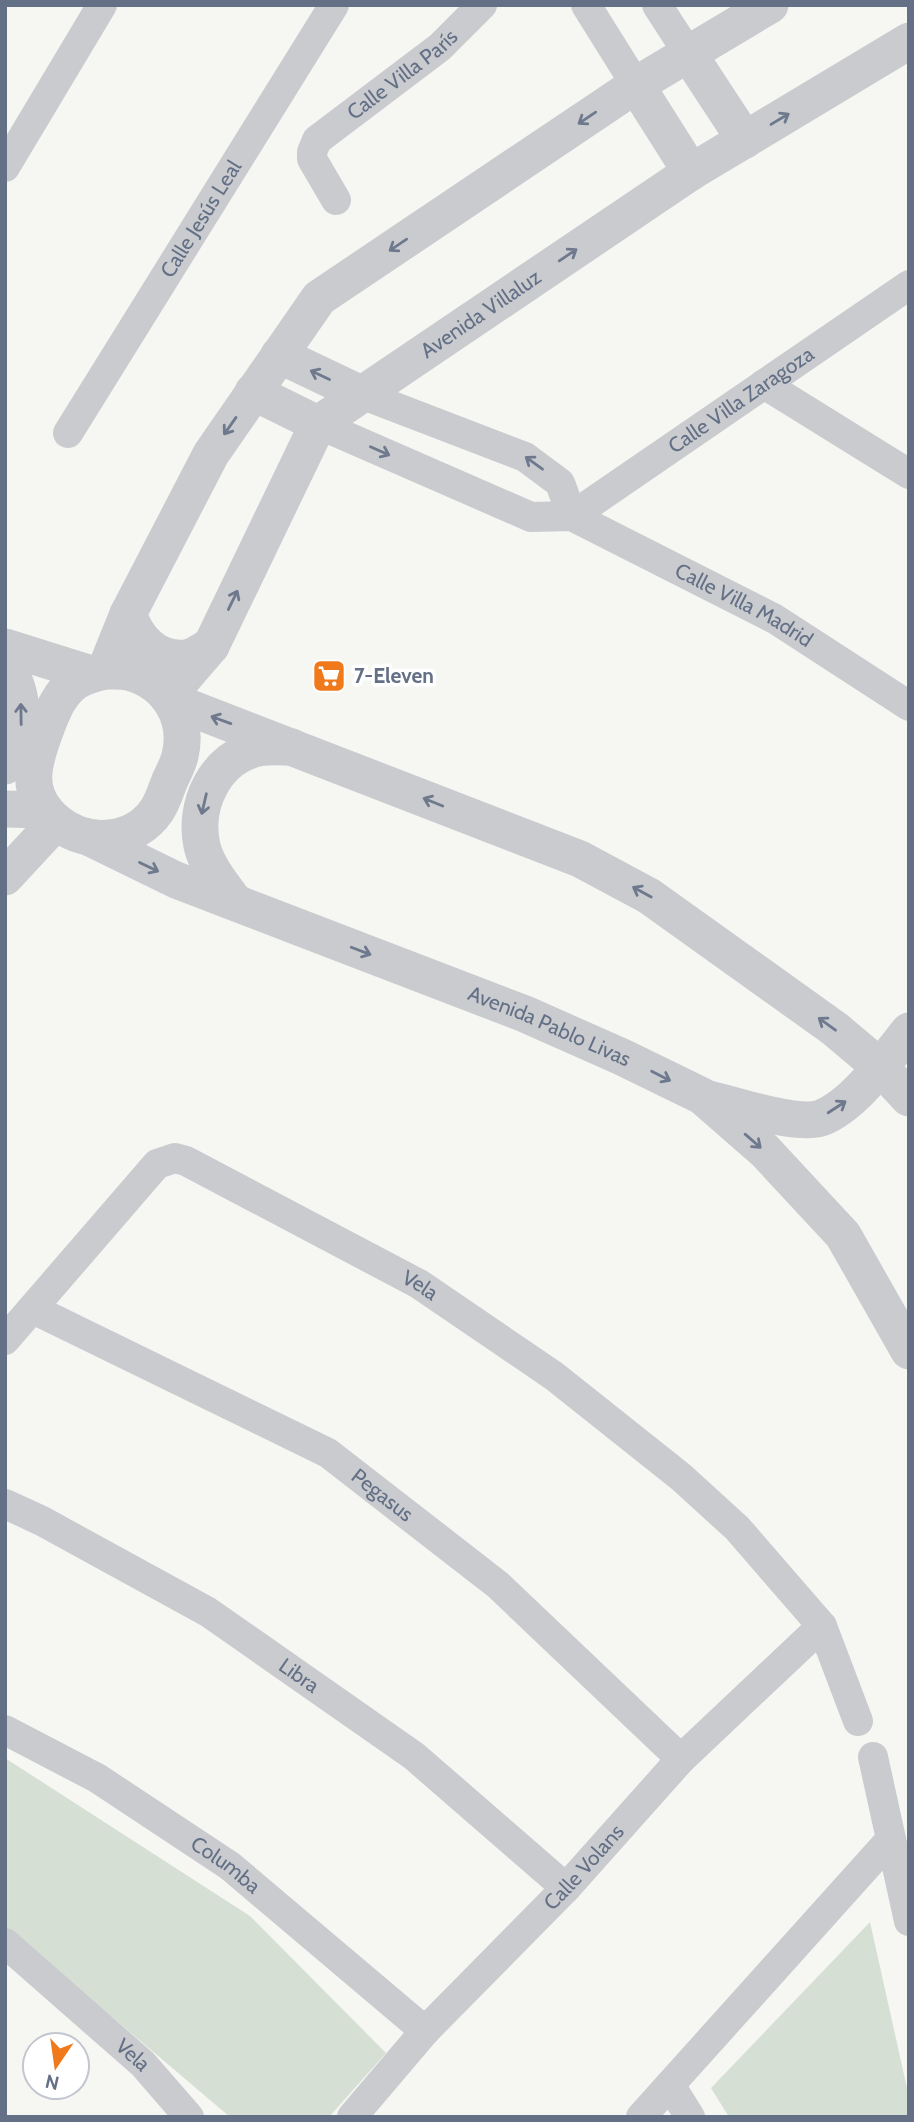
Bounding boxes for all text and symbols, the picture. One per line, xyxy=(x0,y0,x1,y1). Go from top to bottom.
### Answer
street label: Calle Villa París xyxy=(342,24,463,125)
one-way arrow xyxy=(578,111,597,125)
one-way arrow xyxy=(769,111,789,125)
street label: Calle Jesús Leal xyxy=(155,155,246,282)
one-way arrow xyxy=(389,237,408,252)
one-way arrow xyxy=(558,248,577,262)
street label: Avenida Villaluz xyxy=(416,264,546,363)
street label: Calle Villa Zaragoza xyxy=(663,341,818,458)
one-way arrow xyxy=(310,368,331,381)
one-way arrow xyxy=(223,416,237,436)
one-way arrow xyxy=(369,445,390,458)
one-way arrow xyxy=(525,456,544,470)
street label: Calle Villa Madrid xyxy=(671,557,818,652)
one-way arrow xyxy=(227,589,240,611)
supermarket icon: 7-Eleven xyxy=(310,657,348,695)
place label: 7-Eleven xyxy=(354,663,434,688)
one-way arrow xyxy=(14,703,28,726)
one-way arrow xyxy=(211,712,233,725)
one-way arrow xyxy=(197,792,210,815)
one-way arrow xyxy=(423,794,445,807)
one-way arrow xyxy=(138,861,159,875)
one-way arrow xyxy=(632,885,652,899)
one-way arrow xyxy=(350,945,371,958)
street label: Avenida Pablo Livas xyxy=(465,980,635,1072)
one-way arrow xyxy=(818,1017,837,1031)
one-way arrow xyxy=(650,1070,671,1084)
one-way arrow xyxy=(827,1100,846,1114)
one-way arrow xyxy=(744,1133,762,1149)
street label: Vela xyxy=(398,1265,443,1305)
street label: Pegasus xyxy=(347,1463,419,1527)
street label: Libra xyxy=(274,1653,324,1698)
street label: Calle Volans xyxy=(538,1819,629,1915)
street label: Columba xyxy=(186,1831,266,1898)
north arrow xyxy=(21,2031,91,2101)
street label: Vela xyxy=(111,2033,156,2076)
text: N xyxy=(43,2069,61,2095)

